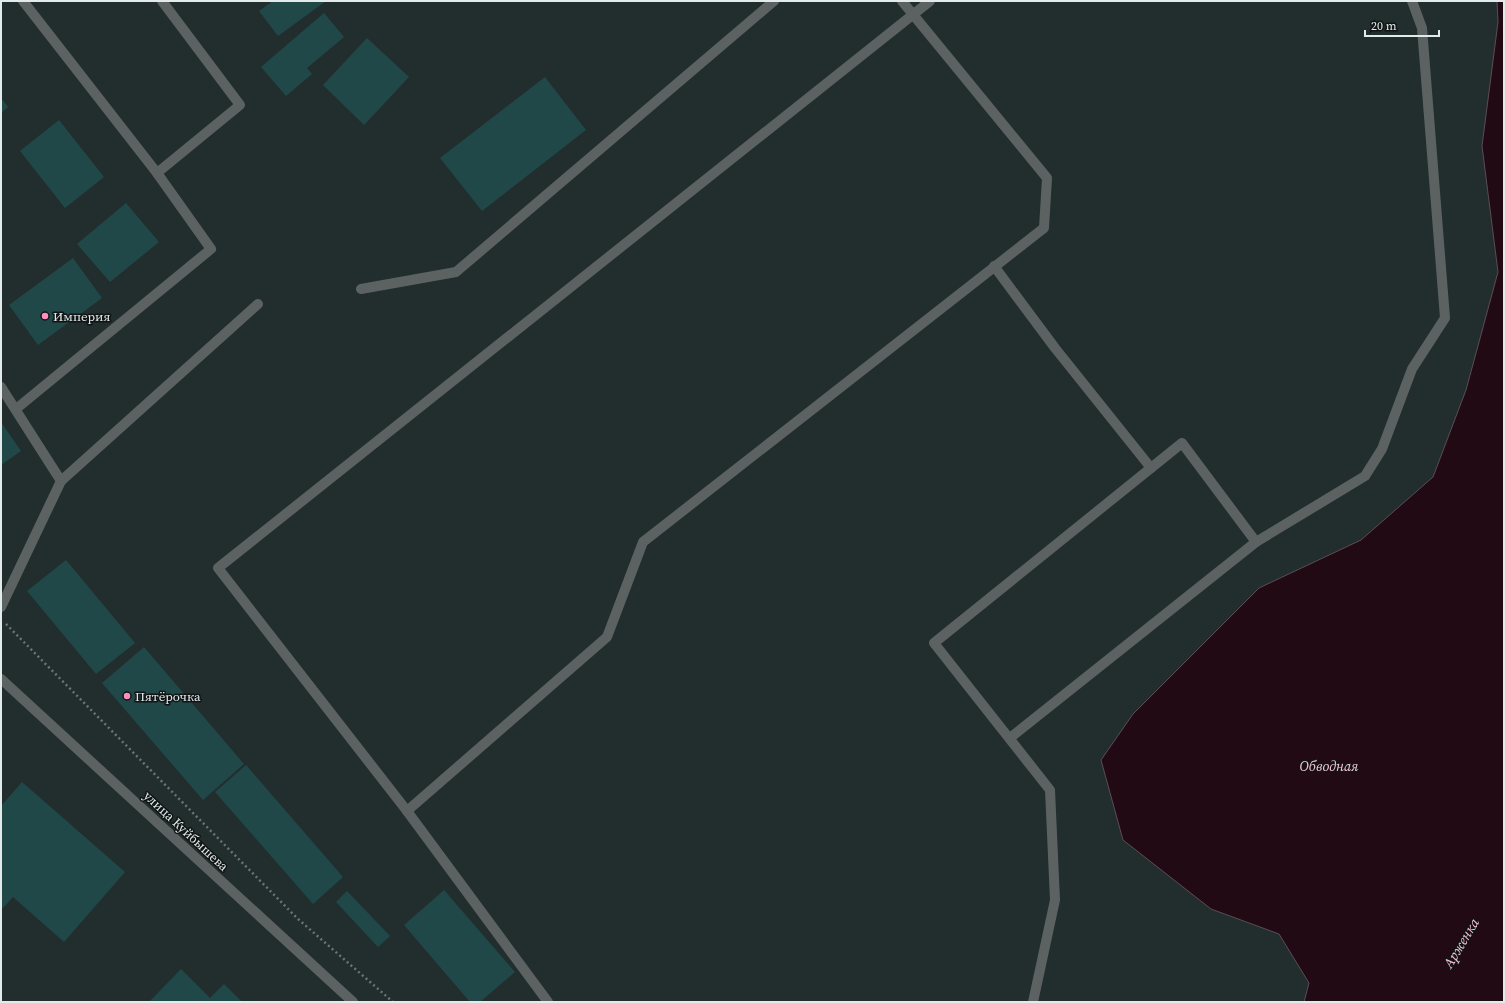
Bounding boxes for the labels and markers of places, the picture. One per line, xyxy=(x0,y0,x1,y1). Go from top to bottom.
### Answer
place label: Империя xyxy=(53,308,110,325)
marker: Империя xyxy=(40,311,50,321)
place label: Пятёрочка xyxy=(135,688,201,705)
marker: Пятёрочка xyxy=(122,691,132,701)

